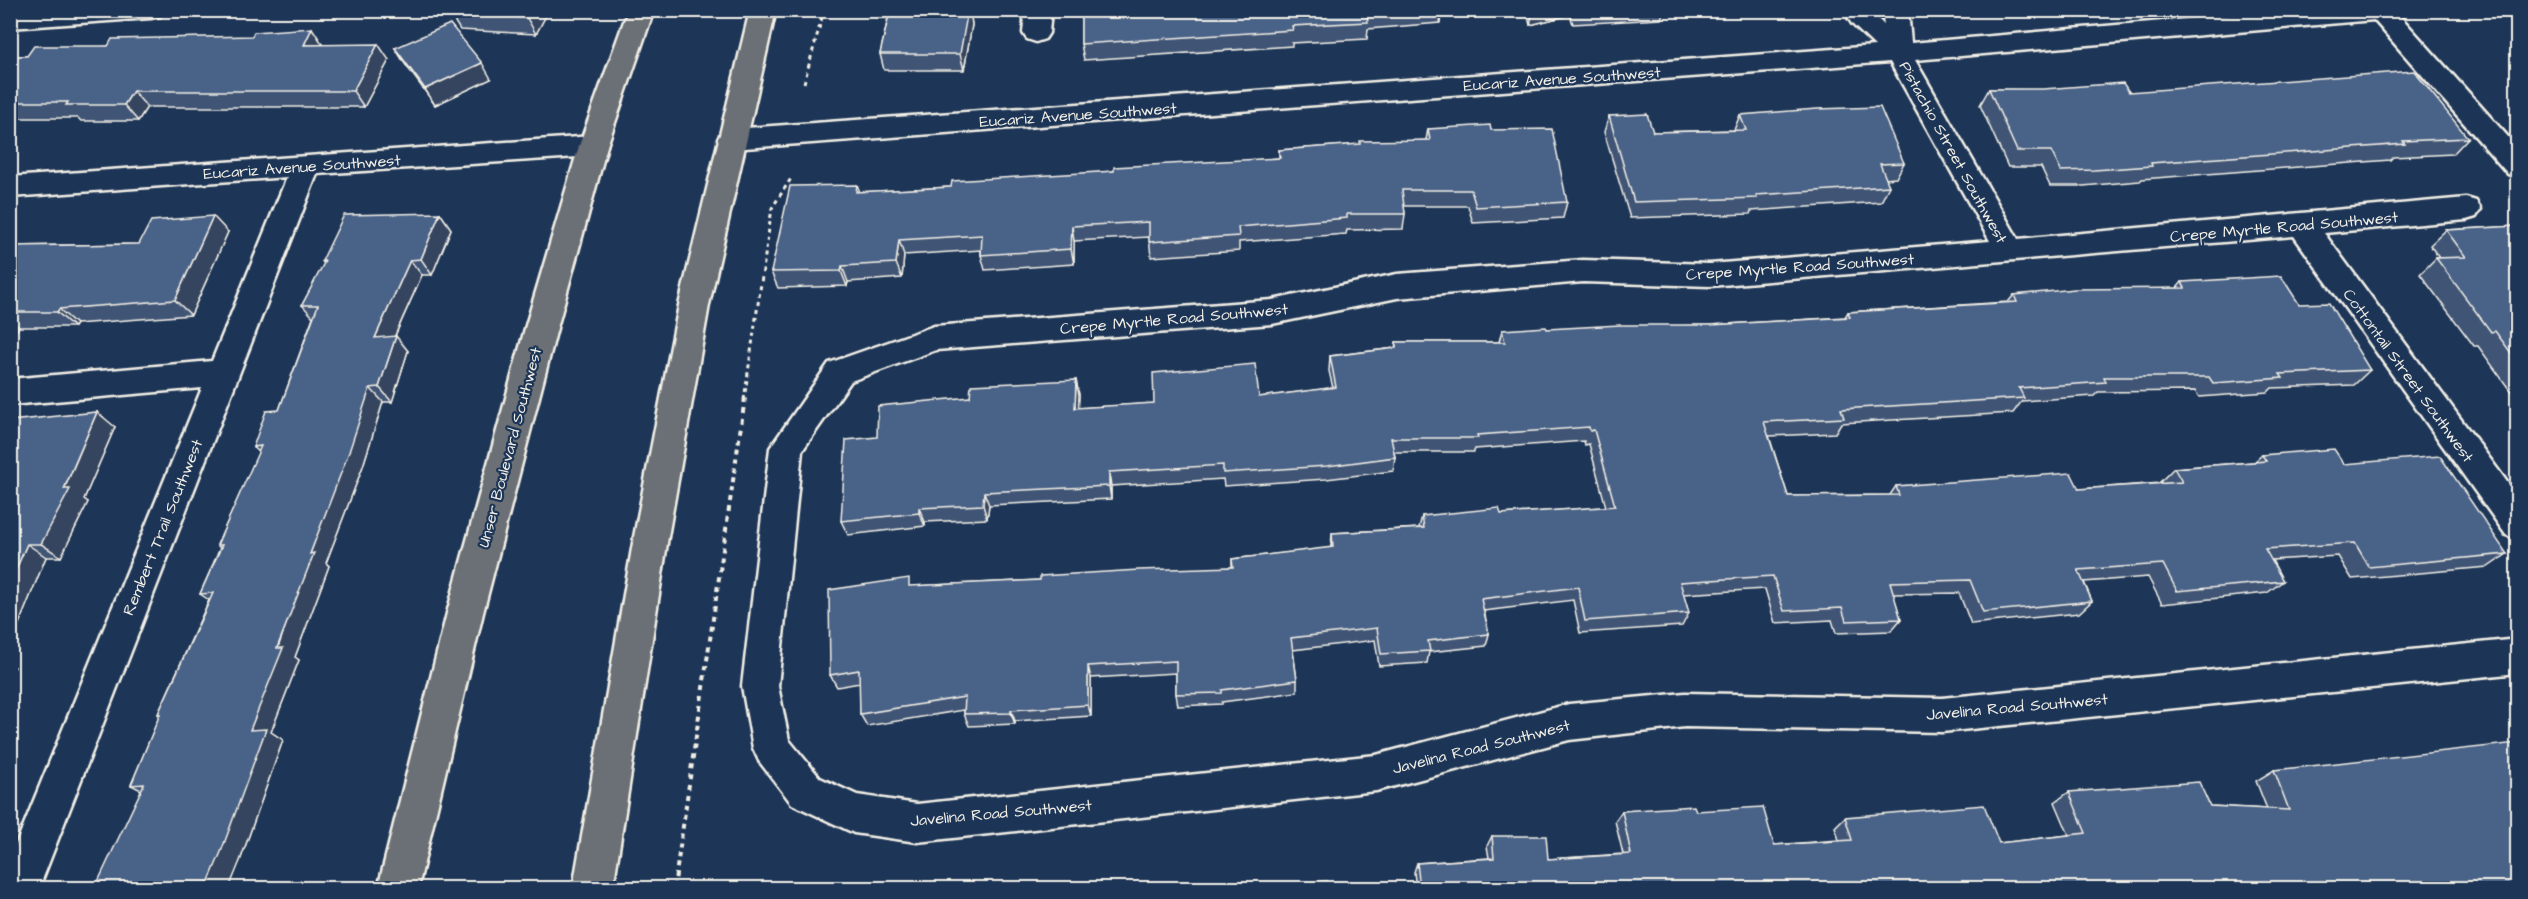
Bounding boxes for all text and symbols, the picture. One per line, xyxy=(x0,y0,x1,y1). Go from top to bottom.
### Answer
street label: Pistachio Street Southwest xyxy=(1894,58,2013,248)
street label: Eucariz Avenue Southwest xyxy=(1463,61,1662,97)
street label: Eucariz Avenue Southwest xyxy=(979,97,1178,133)
street label: Eucariz Avenue Southwest xyxy=(203,149,402,185)
street label: Crepe Myrtle Road Southwest xyxy=(2169,206,2400,249)
street label: Crepe Myrtle Road Southwest xyxy=(1685,248,1916,287)
street label: Cottontail Street Southwest xyxy=(2338,284,2479,467)
street label: Crepe Myrtle Road Southwest xyxy=(1059,298,1290,341)
street label: Unser Boulevard Southwest xyxy=(473,344,547,550)
street label: Rembert Trail Southwest xyxy=(118,436,209,619)
street label: Javelina Road Southwest xyxy=(1925,688,2109,726)
street label: Javelina Road Southwest xyxy=(1390,714,1573,780)
street label: Javelina Road Southwest xyxy=(909,794,1093,832)

